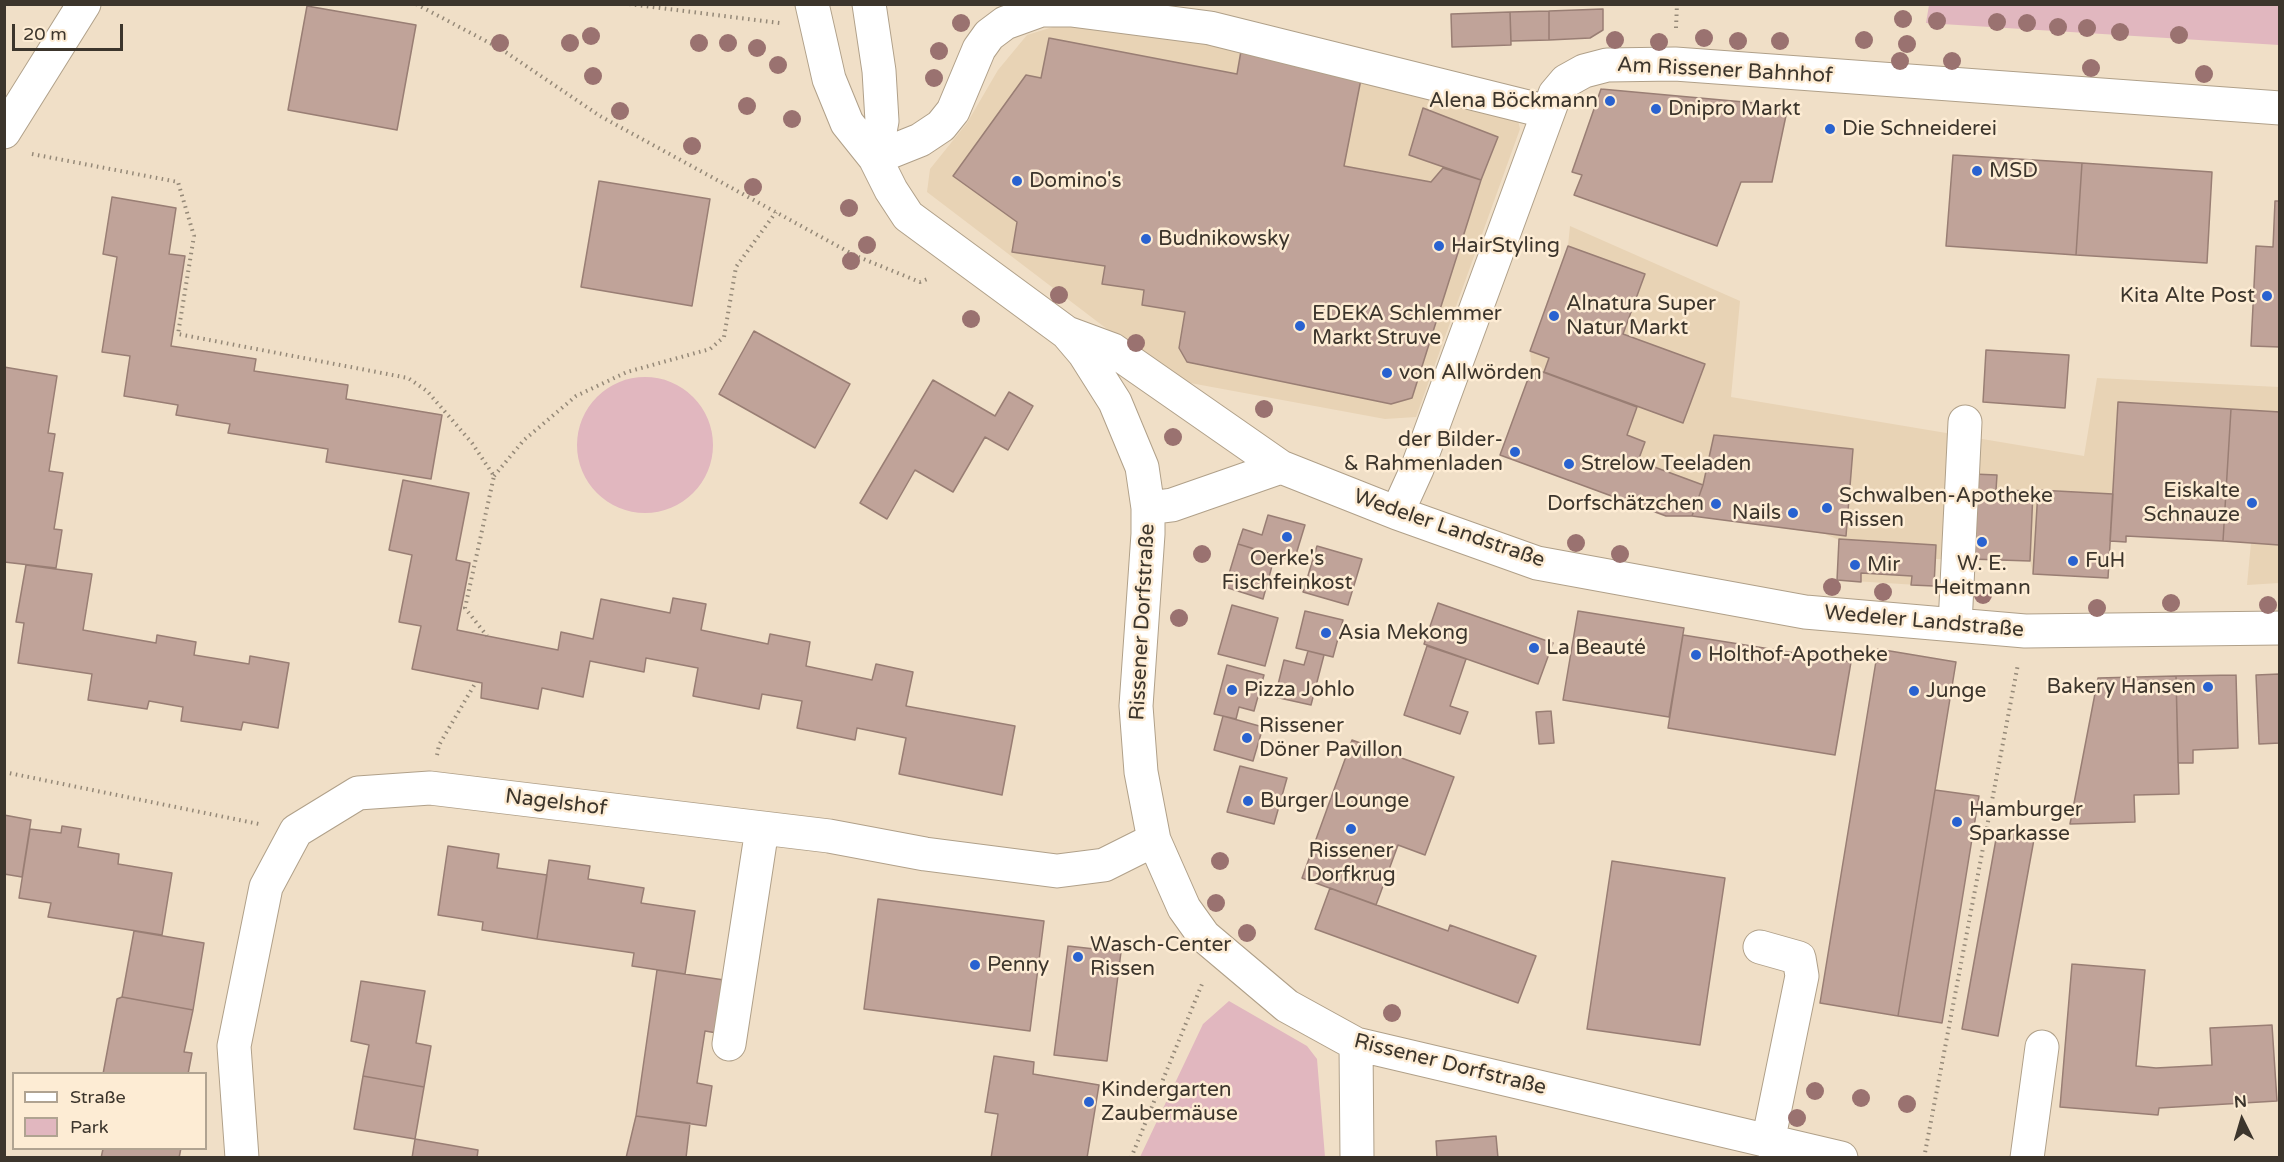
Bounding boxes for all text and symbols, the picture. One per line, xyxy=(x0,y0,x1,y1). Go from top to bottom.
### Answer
scale bar xyxy=(15,12,126,50)
text: 20 m xyxy=(23,23,67,45)
street label: Am Rissener Bahnhof xyxy=(1616,53,1834,89)
place label: Alena Böckmann xyxy=(1429,88,1598,114)
marker: Alena Böckmann xyxy=(1603,94,1617,108)
place label: Dnipro Markt xyxy=(1668,96,1800,122)
marker: Dnipro Markt xyxy=(1649,102,1663,116)
place label: Die Schneiderei xyxy=(1842,116,1997,142)
marker: Die Schneiderei xyxy=(1823,122,1837,136)
place label: MSD xyxy=(1989,158,2038,184)
marker: MSD xyxy=(1970,164,1984,178)
place label: Domino's xyxy=(1029,168,1122,194)
marker: Domino's xyxy=(1010,174,1024,188)
place label: Budnikowsky xyxy=(1158,226,1290,252)
marker: Budnikowsky xyxy=(1139,232,1153,246)
place label: HairStyling xyxy=(1451,233,1560,259)
marker: HairStyling xyxy=(1432,239,1446,253)
place label: Kita Alte Post xyxy=(2120,283,2255,309)
marker: Kita Alte Post xyxy=(2260,289,2274,303)
place label: Alnatura Super Natur Markt xyxy=(1566,291,1716,341)
place label: EDEKA Schlemmer Markt Struve xyxy=(1312,301,1502,351)
marker: Alnatura Super Natur Markt xyxy=(1547,309,1561,323)
marker: EDEKA Schlemmer Markt Struve xyxy=(1293,319,1307,333)
place label: von Allwörden xyxy=(1399,360,1542,386)
marker: von Allwörden xyxy=(1380,366,1394,380)
place label: der Bilder- & Rahmenladen xyxy=(1344,427,1503,477)
marker: der Bilder- & Rahmenladen xyxy=(1508,445,1522,459)
place label: Strelow Teeladen xyxy=(1581,451,1751,477)
marker: Strelow Teeladen xyxy=(1562,457,1576,471)
place label: Eiskalte Schnauze xyxy=(2143,478,2240,528)
place label: Schwalben-Apotheke Rissen xyxy=(1839,483,2053,533)
street label: Wedeler Landstraße xyxy=(1350,484,1548,574)
place label: Dorfschätzchen xyxy=(1547,491,1704,517)
marker: Eiskalte Schnauze xyxy=(2245,496,2259,510)
marker: Dorfschätzchen xyxy=(1709,497,1723,511)
place label: Nails xyxy=(1732,500,1781,526)
marker: Schwalben-Apotheke Rissen xyxy=(1820,501,1834,515)
marker: Nails xyxy=(1786,506,1800,520)
street label: Rissener Dorfstraße xyxy=(1125,523,1161,721)
marker: Oerke's Fischfeinkost xyxy=(1280,530,1294,544)
marker: W. E. Heitmann xyxy=(1975,535,1989,549)
place label: Oerke's Fischfeinkost xyxy=(1222,546,1352,596)
place label: FuH xyxy=(2085,548,2125,574)
place label: W. E. Heitmann xyxy=(1933,551,2031,601)
place label: Mir xyxy=(1867,552,1900,578)
marker: FuH xyxy=(2066,554,2080,568)
marker: Mir xyxy=(1848,558,1862,572)
street label: Wedeler Landstraße xyxy=(1823,601,2025,643)
place label: Asia Mekong xyxy=(1338,620,1468,646)
marker: Asia Mekong xyxy=(1319,626,1333,640)
place label: La Beauté xyxy=(1546,635,1646,661)
marker: La Beauté xyxy=(1527,641,1541,655)
place label: Holthof-Apotheke xyxy=(1708,642,1888,668)
marker: Holthof-Apotheke xyxy=(1689,648,1703,662)
place label: Bakery Hansen xyxy=(2047,674,2196,700)
place label: Pizza Johlo xyxy=(1244,677,1355,703)
place label: Junge xyxy=(1926,678,1987,704)
marker: Bakery Hansen xyxy=(2201,680,2215,694)
marker: Pizza Johlo xyxy=(1225,683,1239,697)
marker: Junge xyxy=(1907,684,1921,698)
place label: Rissener Döner Pavillon xyxy=(1259,713,1403,763)
marker: Rissener Döner Pavillon xyxy=(1240,731,1254,745)
street label: Nagelshof xyxy=(504,784,608,822)
place label: Burger Lounge xyxy=(1260,788,1409,814)
marker: Burger Lounge xyxy=(1241,794,1255,808)
place label: Hamburger Sparkasse xyxy=(1969,797,2083,847)
marker: Hamburger Sparkasse xyxy=(1950,815,1964,829)
marker: Rissener Dorfkrug xyxy=(1344,822,1358,836)
place label: Rissener Dorfkrug xyxy=(1306,838,1396,888)
place label: Wasch-Center Rissen xyxy=(1090,932,1231,982)
marker: Wasch-Center Rissen xyxy=(1071,950,1085,964)
place label: Penny xyxy=(987,952,1049,978)
marker: Penny xyxy=(968,958,982,972)
street label: Rissener Dorfstraße xyxy=(1351,1029,1549,1101)
legend xyxy=(12,1072,207,1150)
place label: Kindergarten Zaubermäuse xyxy=(1101,1077,1238,1127)
text: Straße xyxy=(70,1086,126,1108)
north arrow xyxy=(2212,1090,2272,1150)
text: N xyxy=(2233,1092,2248,1113)
marker: Kindergarten Zaubermäuse xyxy=(1082,1095,1096,1109)
text: Park xyxy=(70,1116,108,1138)

